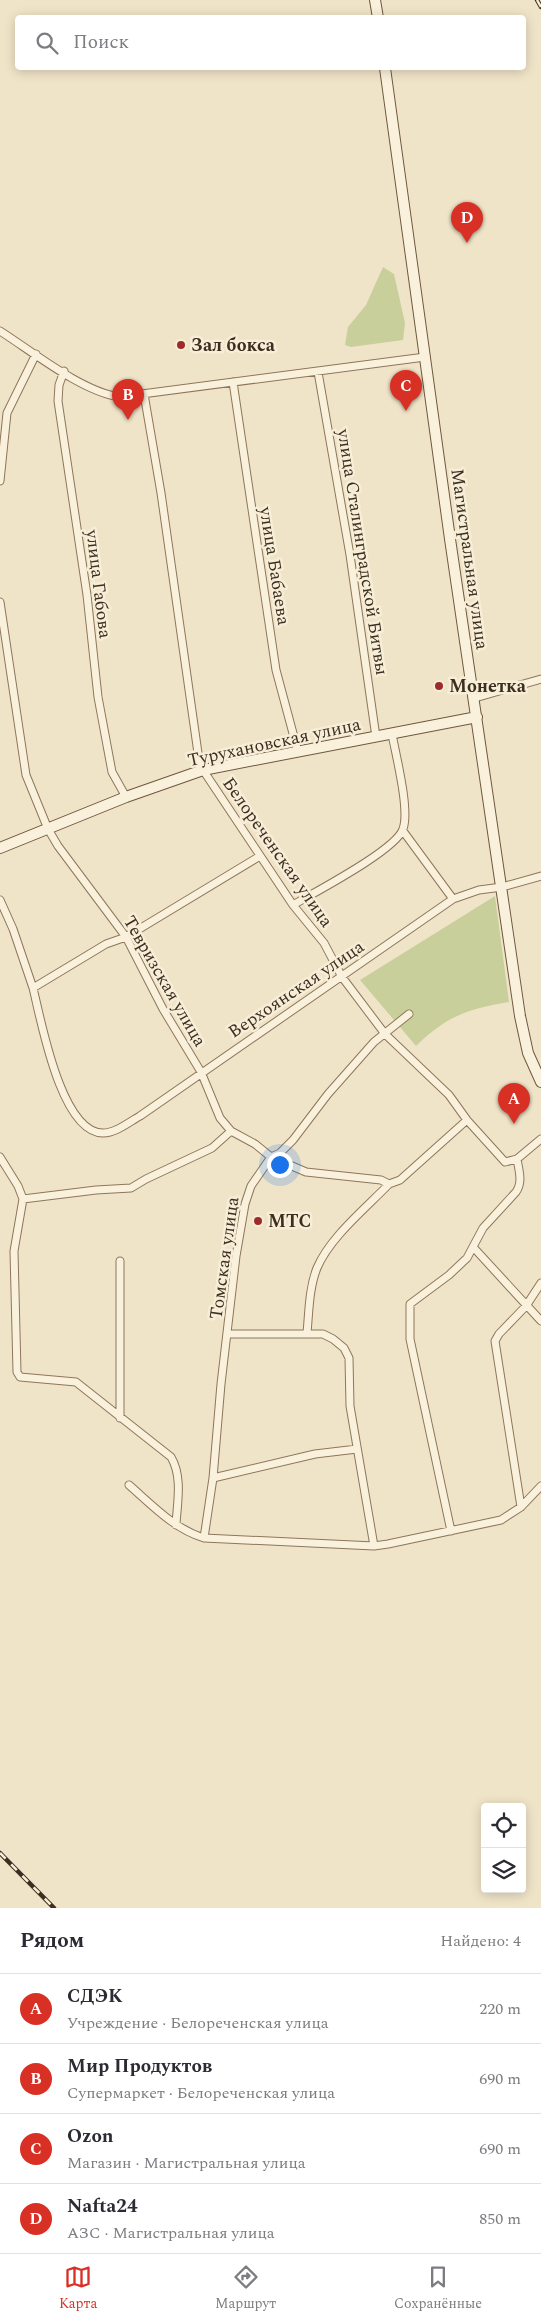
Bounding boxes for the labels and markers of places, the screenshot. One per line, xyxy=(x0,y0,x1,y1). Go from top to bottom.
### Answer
pin: D xyxy=(451,202,483,243)
place label: Зал бокса xyxy=(191,332,276,359)
marker: Зал бокса xyxy=(175,339,187,351)
pin: C xyxy=(390,370,422,411)
pin: B xyxy=(112,379,144,420)
place label: Монетка xyxy=(449,673,527,700)
marker: Монетка xyxy=(433,680,445,692)
pin: A xyxy=(498,1083,530,1124)
place label: МТС xyxy=(268,1208,311,1235)
marker: МТС xyxy=(252,1215,264,1227)

